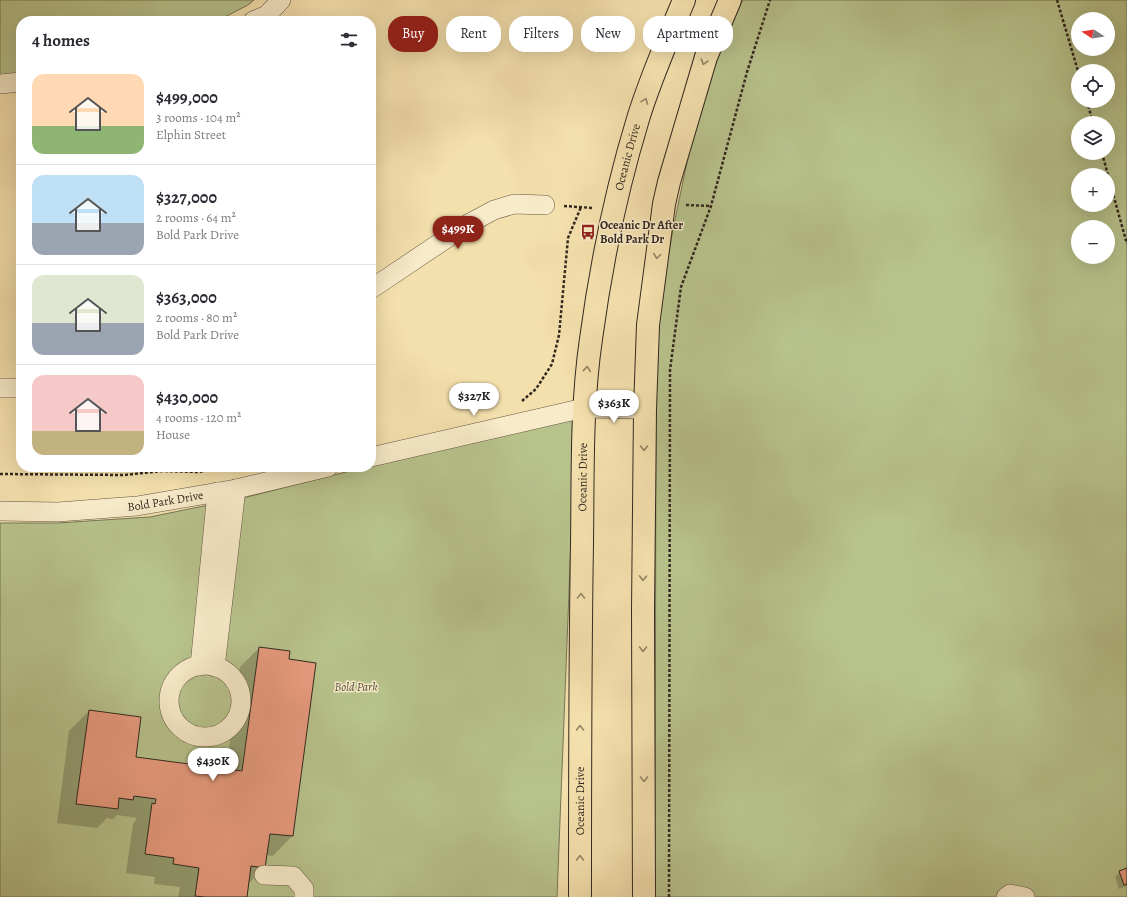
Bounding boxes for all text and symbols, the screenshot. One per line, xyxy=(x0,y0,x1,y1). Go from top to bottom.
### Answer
north arrow xyxy=(1071,12,1115,56)
map controls xyxy=(1071,12,1115,264)
chip: Buy xyxy=(388,16,438,52)
chip: Rent xyxy=(446,16,501,52)
chip: Filters xyxy=(509,16,573,52)
chip: New xyxy=(581,16,635,52)
chip: Apartment xyxy=(643,16,733,52)
text: 4 homes xyxy=(32,29,90,52)
icon: filters xyxy=(338,29,360,51)
one-way arrow xyxy=(701,58,709,65)
button: locate xyxy=(1071,64,1115,108)
text: $499,000 xyxy=(156,86,218,109)
icon: home xyxy=(64,90,112,138)
one-way arrow xyxy=(640,98,648,105)
text: 3 rooms · 104 m² xyxy=(156,109,240,126)
button: layers xyxy=(1071,116,1115,160)
street label: Oceanic Drive xyxy=(611,122,644,192)
text: Elphin Street xyxy=(156,126,226,143)
button: + xyxy=(1071,168,1115,212)
text: $327,000 xyxy=(156,186,217,209)
icon: home xyxy=(64,191,112,239)
text: 2 rooms · 64 m² xyxy=(156,209,236,226)
pin: $499K xyxy=(430,216,486,250)
place label: Oceanic Dr After Bold Park Dr xyxy=(600,217,683,247)
text: $499K xyxy=(442,220,474,237)
button: − xyxy=(1071,220,1115,264)
bus stop icon: Oceanic Dr After Bold Park Dr xyxy=(579,223,597,241)
text: Bold Park Drive xyxy=(156,226,239,243)
one-way arrow xyxy=(653,253,662,259)
text: $363,000 xyxy=(156,286,217,309)
icon: home xyxy=(64,291,112,339)
text: 2 rooms · 80 m² xyxy=(156,309,237,326)
text: Bold Park Drive xyxy=(156,326,239,343)
one-way arrow xyxy=(583,366,592,372)
pin: $327K xyxy=(446,383,502,417)
text: $430,000 xyxy=(156,386,218,409)
text: $327K xyxy=(458,387,490,404)
pin: $363K xyxy=(586,390,642,424)
icon: home xyxy=(64,391,112,439)
text: $363K xyxy=(598,394,630,411)
text: 4 rooms · 120 m² xyxy=(156,409,241,426)
text: House xyxy=(156,426,190,443)
street label: Oceanic Drive xyxy=(574,443,591,511)
one-way arrow xyxy=(640,445,649,451)
street label: Bold Park Drive xyxy=(127,487,205,515)
one-way arrow xyxy=(639,575,647,581)
one-way arrow xyxy=(577,593,585,599)
one-way arrow xyxy=(639,646,647,652)
park label: Bold Park xyxy=(334,679,378,695)
one-way arrow xyxy=(576,725,584,731)
pin: $430K xyxy=(185,748,241,782)
text: $430K xyxy=(197,752,229,769)
street label: Oceanic Drive xyxy=(572,767,588,835)
one-way arrow xyxy=(640,776,648,782)
one-way arrow xyxy=(576,855,584,861)

